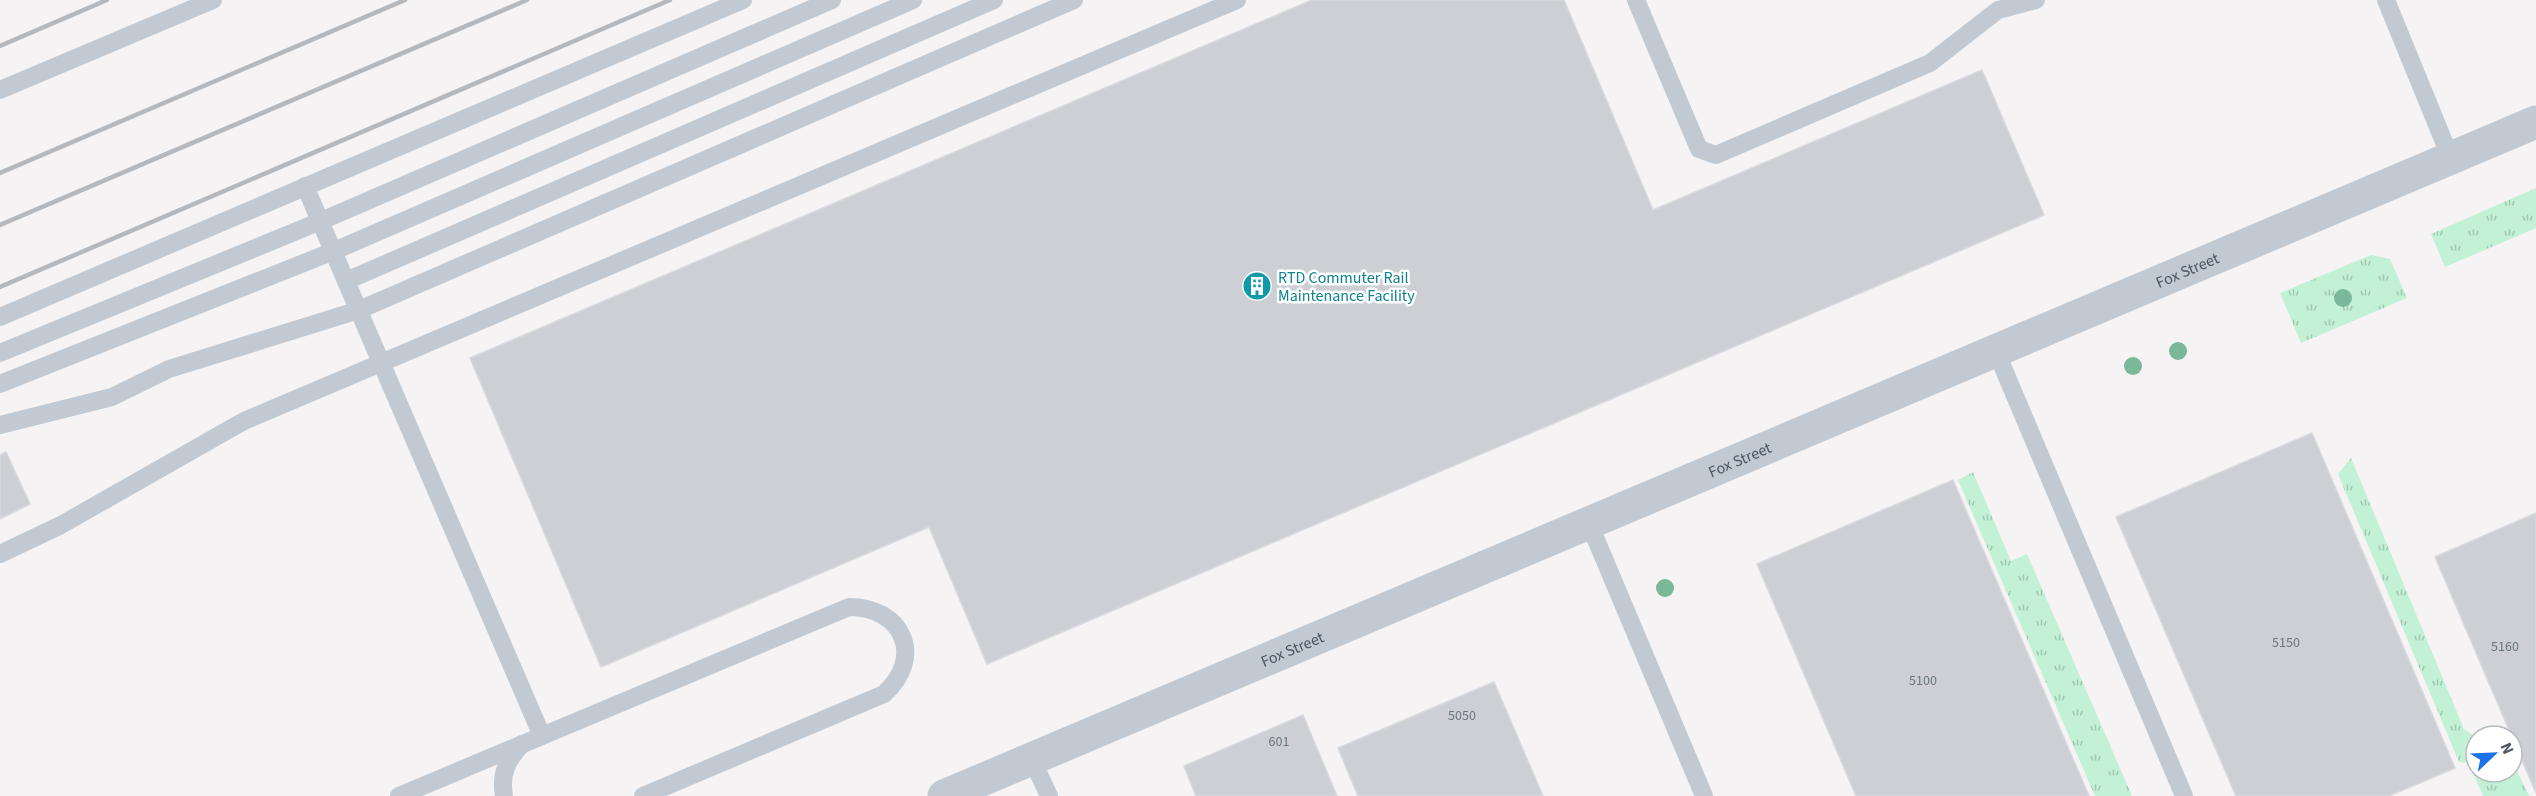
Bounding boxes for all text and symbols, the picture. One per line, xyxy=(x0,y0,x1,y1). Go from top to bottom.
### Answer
street label: Fox Street xyxy=(2153,247,2223,294)
place label: RTD Commuter Rail Maintenance Facility xyxy=(1278,267,1415,307)
building icon: RTD Commuter Rail Maintenance Facility xyxy=(1241,270,1273,302)
street label: Fox Street xyxy=(1705,437,1775,483)
street label: Fox Street xyxy=(1258,626,1328,673)
house number: 5150 xyxy=(2272,633,2300,653)
house number: 5160 xyxy=(2491,637,2519,657)
house number: 5100 xyxy=(1909,671,1937,691)
house number: 5050 xyxy=(1448,706,1476,726)
north arrow xyxy=(2464,724,2524,784)
house number: 601 xyxy=(1269,732,1289,752)
text: N xyxy=(2495,739,2519,758)

